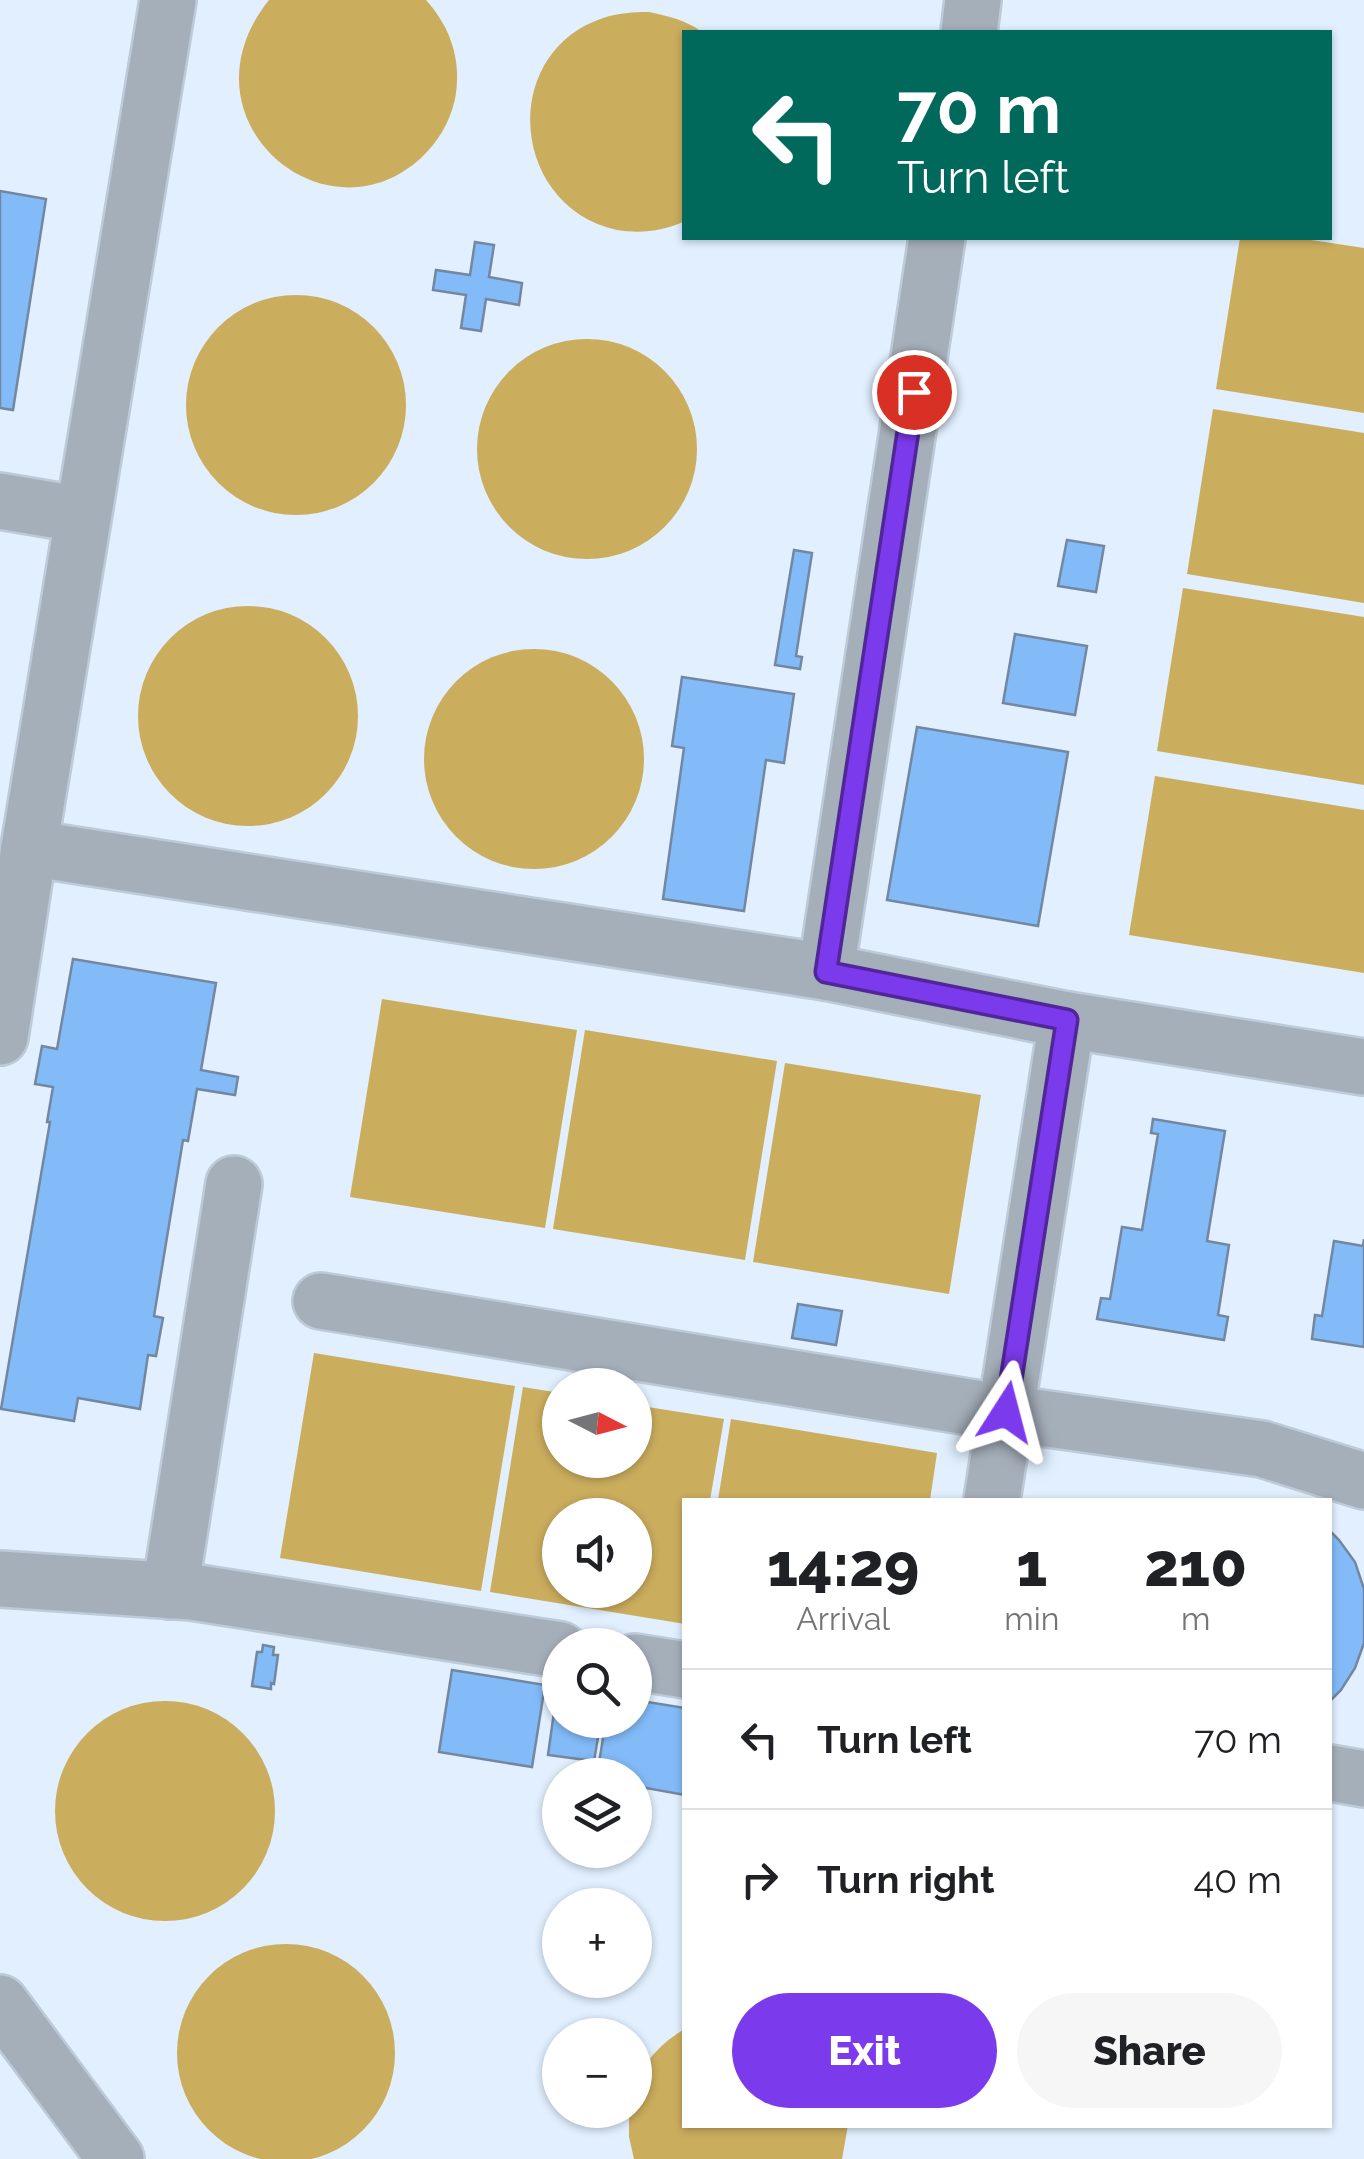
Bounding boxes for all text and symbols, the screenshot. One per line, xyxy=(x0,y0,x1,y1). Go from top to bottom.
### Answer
text: 70 m xyxy=(897,67,1061,149)
icon: left xyxy=(732,70,862,200)
text: Turn left xyxy=(897,151,1069,204)
pin xyxy=(872,350,957,435)
icon: arrive xyxy=(887,365,942,420)
position arrow xyxy=(954,1360,1058,1464)
north arrow xyxy=(542,1368,652,1478)
map controls xyxy=(542,1368,652,2128)
button: sound xyxy=(542,1498,652,1608)
text: 14:29 xyxy=(767,1530,919,1600)
text: 1 xyxy=(1016,1530,1047,1600)
text: 210 xyxy=(1144,1530,1247,1600)
text: Arrival xyxy=(796,1600,890,1637)
text: min xyxy=(1004,1600,1059,1637)
text: m xyxy=(1181,1600,1210,1637)
button: search xyxy=(542,1628,652,1738)
icon: left xyxy=(732,1712,787,1767)
text: Turn left xyxy=(817,1717,972,1762)
text: 70 m xyxy=(1194,1717,1282,1762)
button: layers xyxy=(542,1758,652,1868)
icon: right xyxy=(732,1852,787,1907)
text: Turn right xyxy=(817,1857,994,1902)
text: 40 m xyxy=(1193,1857,1282,1902)
button: + xyxy=(542,1888,652,1998)
button: Exit xyxy=(732,1993,997,2108)
button: Share xyxy=(1017,1993,1282,2108)
button: − xyxy=(542,2018,652,2128)

